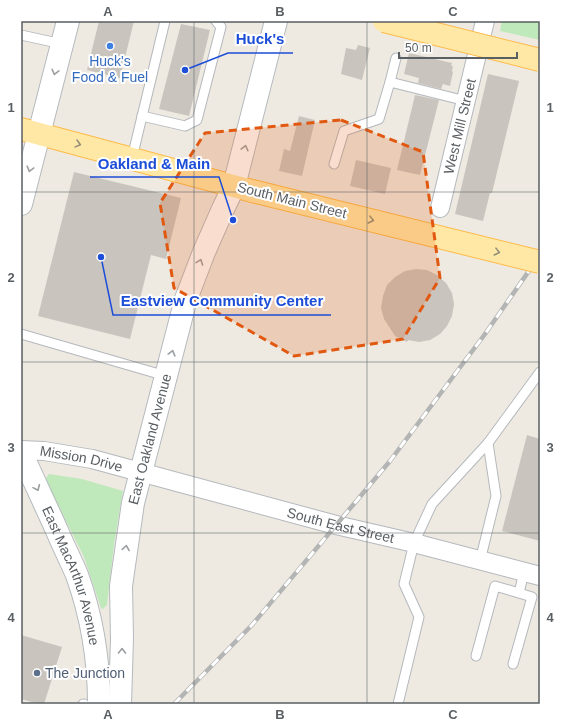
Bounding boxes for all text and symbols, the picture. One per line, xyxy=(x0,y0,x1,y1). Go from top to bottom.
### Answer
text: A xyxy=(103,4,113,19)
text: B xyxy=(275,4,285,19)
text: C xyxy=(448,4,458,19)
callout: Huck's xyxy=(228,26,293,53)
text: Huck's xyxy=(236,30,284,47)
scale bar xyxy=(399,34,517,60)
marker: Huck's Food & Fuel xyxy=(105,41,115,51)
text: 50 m xyxy=(405,41,432,55)
place label: Huck's Food & Fuel xyxy=(72,53,148,85)
one-way arrow xyxy=(51,69,60,76)
street label: West Mill Street xyxy=(440,77,479,176)
text: 1 xyxy=(7,100,15,115)
text: 1 xyxy=(546,100,554,115)
one-way arrow xyxy=(74,139,81,148)
one-way arrow xyxy=(240,145,248,152)
callout: Oakland & Main xyxy=(90,150,219,177)
text: Oakland & Main xyxy=(98,155,210,172)
one-way arrow xyxy=(27,166,35,172)
street label: South Main Street xyxy=(236,179,348,221)
one-way arrow xyxy=(368,216,374,224)
one-way arrow xyxy=(494,247,501,255)
one-way arrow xyxy=(195,259,203,266)
text: 2 xyxy=(7,270,15,285)
text: 2 xyxy=(546,270,554,285)
callout: Eastview Community Center xyxy=(113,288,331,315)
text: Eastview Community Center xyxy=(121,292,323,309)
one-way arrow xyxy=(168,350,176,356)
street label: East Oakland Avenue xyxy=(125,372,174,506)
text: 3 xyxy=(7,440,15,455)
text: 3 xyxy=(546,440,554,455)
street label: Mission Drive xyxy=(39,442,125,475)
one-way arrow xyxy=(32,484,40,491)
street label: East MacArthur Avenue xyxy=(39,504,103,647)
street label: South East Street xyxy=(285,504,396,546)
one-way arrow xyxy=(122,545,130,551)
text: 4 xyxy=(7,610,15,625)
text: 4 xyxy=(546,610,554,625)
one-way arrow xyxy=(118,648,126,654)
place label: The Junction xyxy=(45,665,125,681)
marker: The Junction xyxy=(32,668,42,678)
text: A xyxy=(103,707,113,722)
text: B xyxy=(275,707,285,722)
text: C xyxy=(448,707,458,722)

